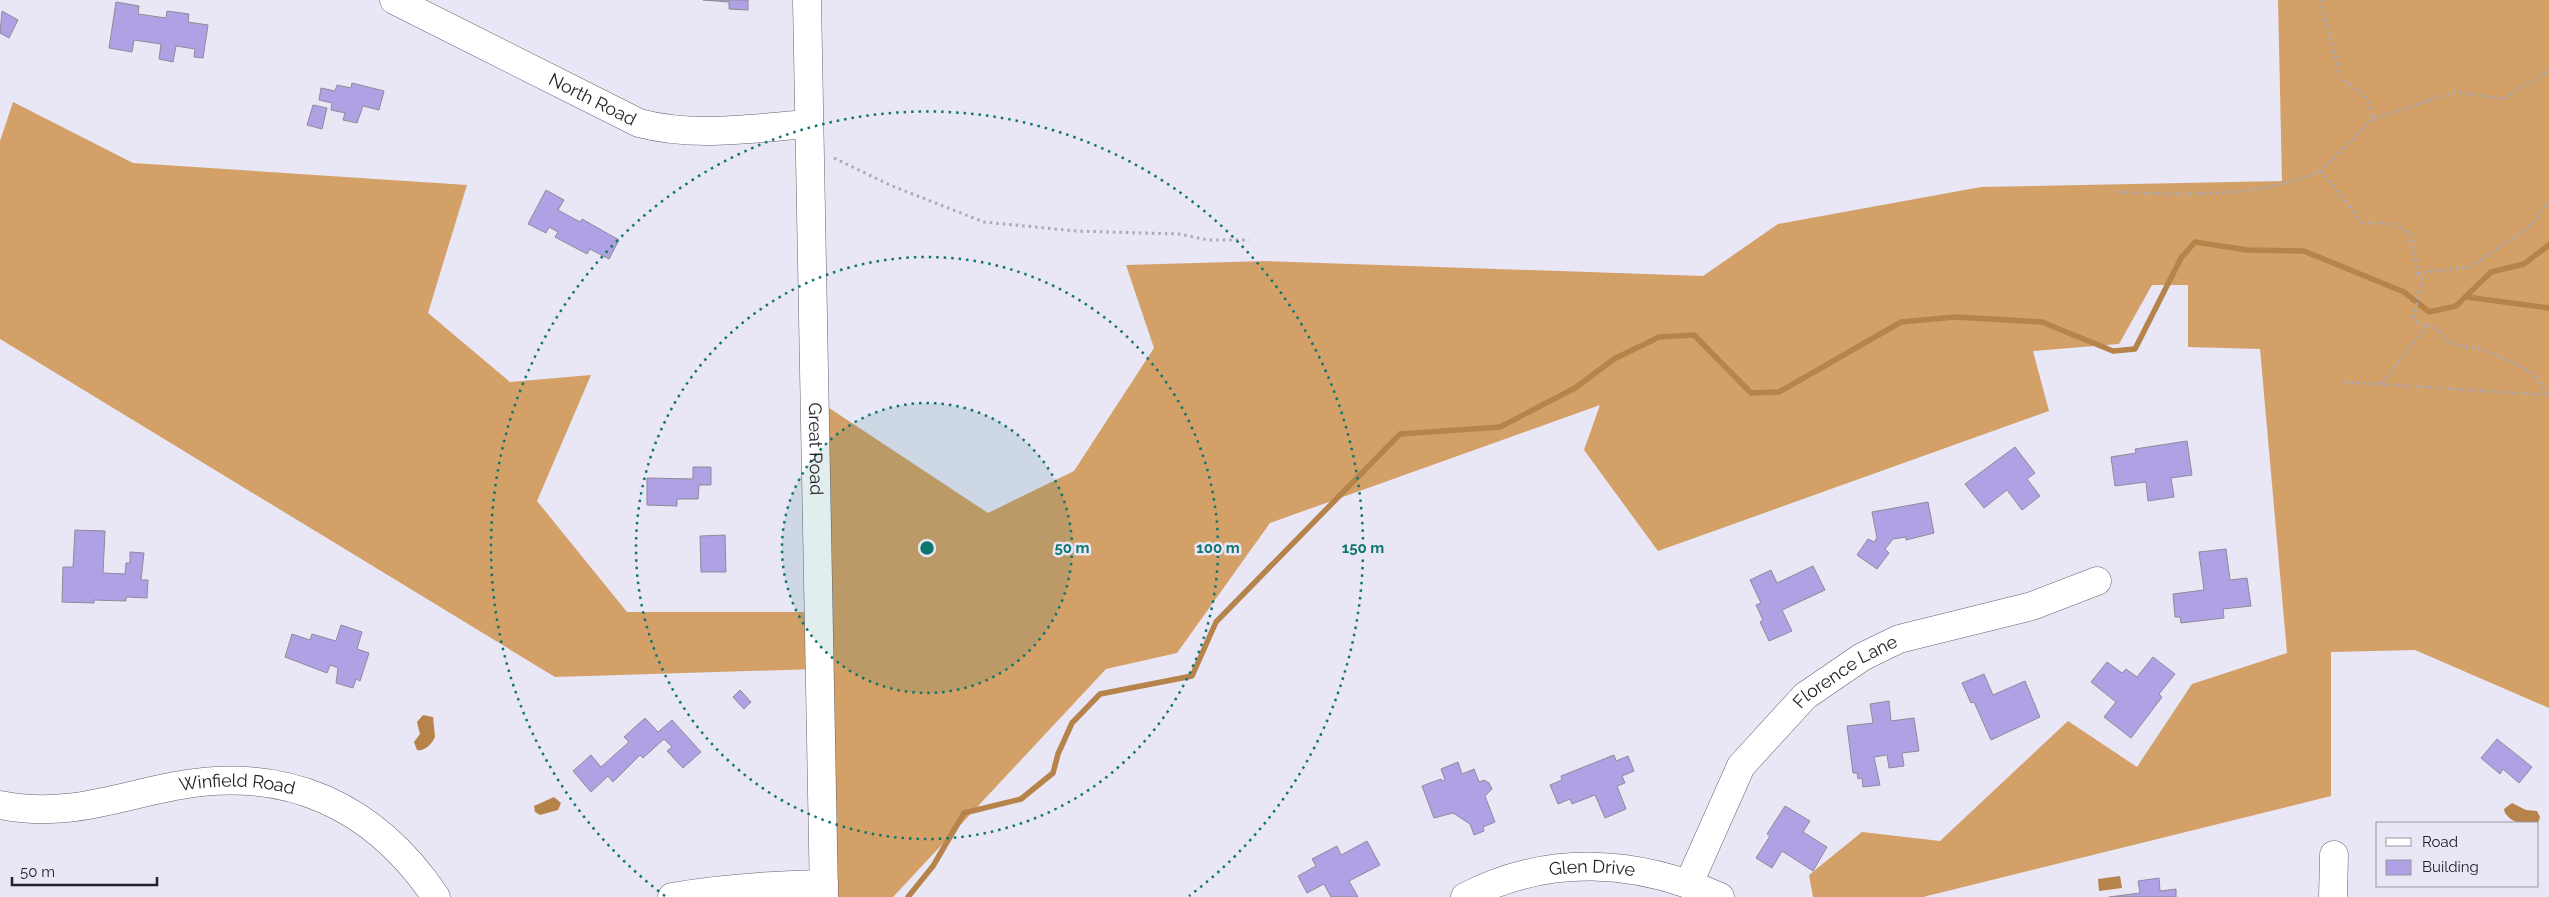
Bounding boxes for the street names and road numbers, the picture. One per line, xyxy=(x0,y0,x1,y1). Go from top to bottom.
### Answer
street label: North Road xyxy=(545,68,640,130)
street label: Great Road xyxy=(805,402,827,496)
street label: Florence Lane xyxy=(1788,630,1901,712)
street label: Winfield Road xyxy=(177,769,297,799)
street label: Glen Drive xyxy=(1548,856,1637,880)

